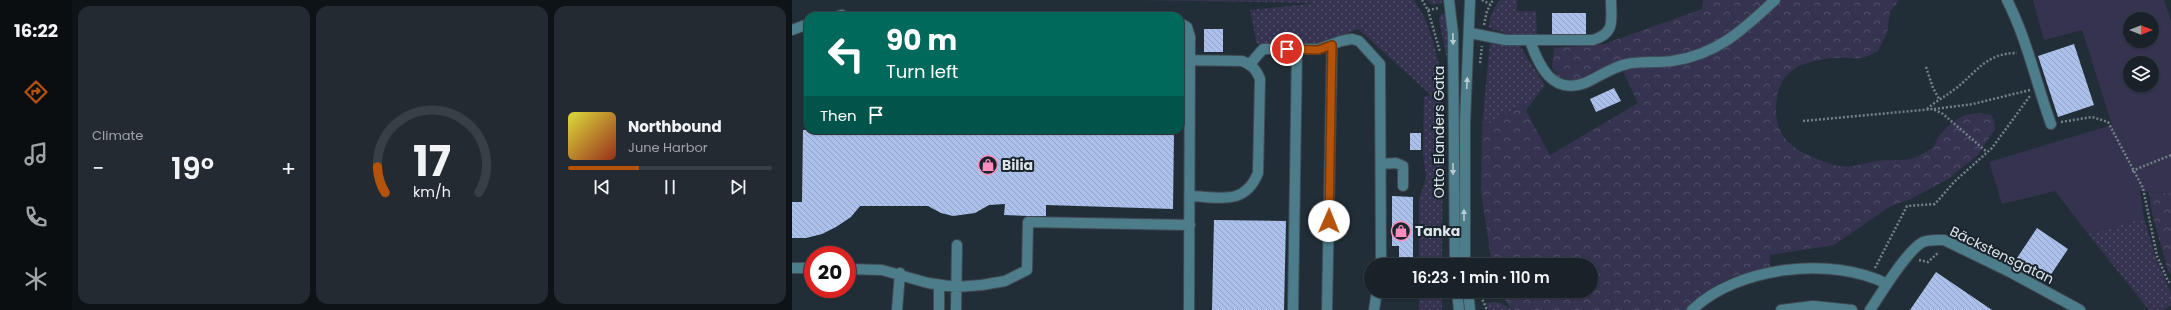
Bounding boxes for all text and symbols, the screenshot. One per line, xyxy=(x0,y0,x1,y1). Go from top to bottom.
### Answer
north arrow xyxy=(2123,12,2159,48)
map controls xyxy=(2123,12,2159,92)
text: 16:22 xyxy=(14,18,58,43)
text: 90 m xyxy=(886,21,957,60)
icon: left xyxy=(820,28,872,80)
pin xyxy=(1270,32,1304,66)
one-way arrow xyxy=(1450,33,1456,46)
icon: arrive xyxy=(1276,38,1298,60)
button: layers xyxy=(2123,56,2159,92)
text: Turn left xyxy=(886,59,958,84)
street label: Otto Elanders Gata xyxy=(1429,66,1449,198)
one-way arrow xyxy=(1464,76,1470,89)
icon: directions xyxy=(22,78,50,106)
icon: arrive xyxy=(865,104,887,126)
text: Then xyxy=(820,105,857,126)
text: Northbound xyxy=(628,116,722,137)
text: Climate xyxy=(92,126,143,145)
text: 17 xyxy=(413,132,451,191)
text: June Harbor xyxy=(628,138,708,157)
icon: music xyxy=(22,140,50,168)
text: 19° xyxy=(171,147,214,190)
text: − xyxy=(92,153,104,184)
text: + xyxy=(281,153,296,184)
shop icon: Bilia xyxy=(977,154,999,176)
place label: Bilia xyxy=(1002,155,1033,175)
one-way arrow xyxy=(1450,163,1456,176)
icon: previous xyxy=(591,176,613,198)
icon: pause xyxy=(659,176,681,198)
icon: next xyxy=(727,176,749,198)
text: km/h xyxy=(413,182,451,202)
position arrow xyxy=(1308,200,1350,242)
icon: phone xyxy=(22,203,50,231)
one-way arrow xyxy=(1461,208,1467,221)
shop icon: Tanka xyxy=(1390,220,1412,242)
place label: Tanka xyxy=(1415,221,1460,241)
street label: Bäckstensgatan xyxy=(1947,221,2057,289)
speed limit sign: 20 xyxy=(804,246,856,298)
icon: climate xyxy=(22,265,50,293)
text: 16:23 · 1 min · 110 m xyxy=(1412,267,1550,288)

